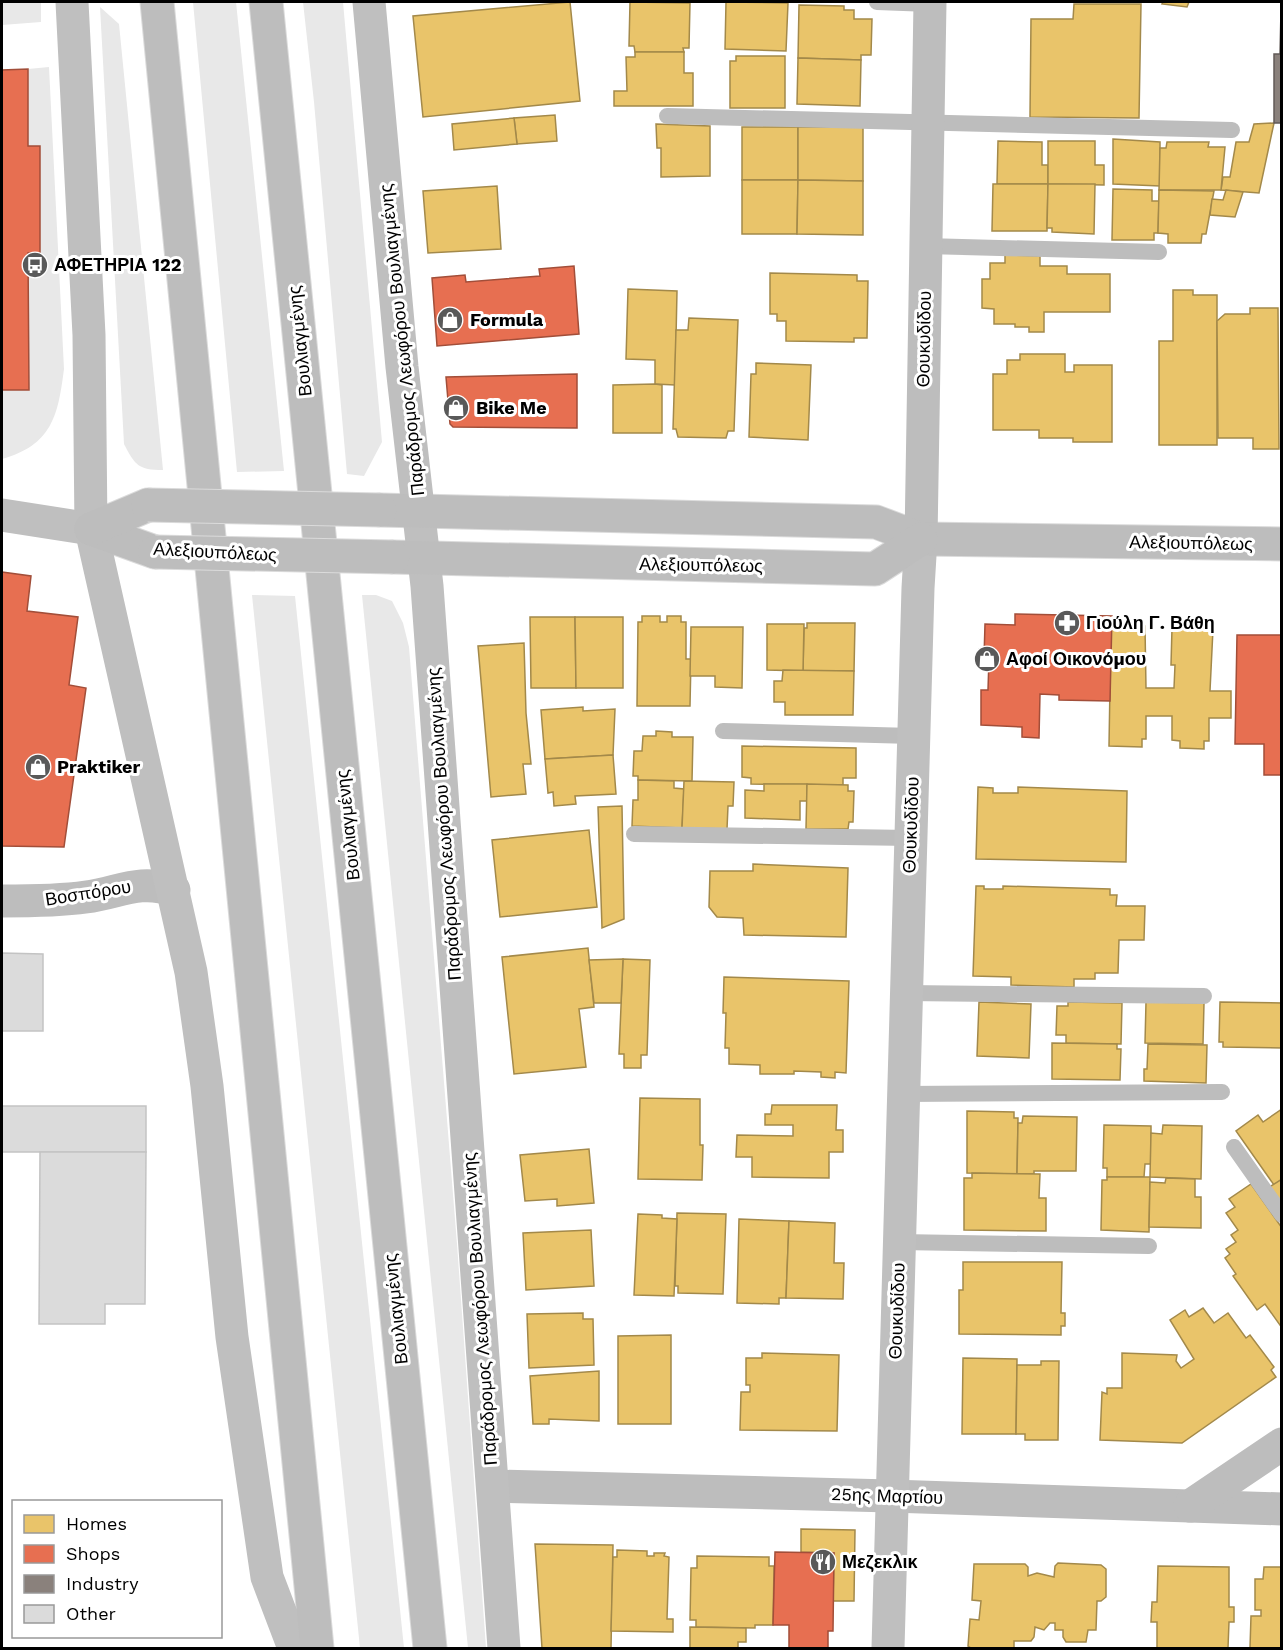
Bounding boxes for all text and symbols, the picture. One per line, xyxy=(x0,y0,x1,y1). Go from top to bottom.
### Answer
street label: Παράδρομος Λεωφόρου Βουλιαγμένης xyxy=(375,183,428,497)
bus stop icon: ΑΦΕΤΗΡΙΑ 122 xyxy=(20,250,50,280)
place label: ΑΦΕΤΗΡΙΑ 122 xyxy=(54,254,182,275)
street label: Βουλιαγμένης xyxy=(283,284,316,397)
street label: Θουκυδίδου xyxy=(912,291,935,387)
shop icon: Formula xyxy=(435,305,465,335)
place label: Formula xyxy=(470,309,544,330)
shop icon: Bike Me xyxy=(441,393,471,423)
place label: Bike Me xyxy=(476,397,547,418)
street label: Αλεξιουπόλεως xyxy=(1129,531,1253,554)
street label: Αλεξιουπόλεως xyxy=(153,538,278,565)
street label: Αλεξιουπόλεως xyxy=(639,553,763,576)
pharmacy icon: Γιούλη Γ. Βάθη xyxy=(1052,608,1082,638)
place label: Γιούλη Γ. Βάθη xyxy=(1086,612,1215,633)
shop icon: Αφοί Οικονόμου xyxy=(972,644,1002,674)
place label: Αφοί Οικονόμου xyxy=(1006,648,1146,669)
street label: Παράδρομος Λεωφόρου Βουλιαγμένης xyxy=(422,667,465,981)
shop icon: Praktiker xyxy=(23,752,53,782)
place label: Praktiker xyxy=(57,756,141,777)
street label: Βουλιαγμένης xyxy=(331,768,364,881)
street label: Θουκυδίδου xyxy=(898,776,923,874)
street label: Βοσπόρου xyxy=(44,875,132,910)
street label: Παράδρομος Λεωφόρου Βουλιαγμένης xyxy=(458,1152,501,1466)
street label: Βουλιαγμένης xyxy=(379,1252,412,1365)
street label: Θουκυδίδου xyxy=(884,1262,909,1360)
street label: 25ης Μαρτίου xyxy=(831,1483,943,1508)
legend xyxy=(12,1500,222,1638)
text: Homes xyxy=(66,1513,127,1534)
text: Shops xyxy=(66,1543,120,1564)
restaurant icon: Μεζεκλικ xyxy=(808,1547,838,1577)
place label: Μεζεκλικ xyxy=(842,1551,918,1573)
text: Industry xyxy=(66,1573,139,1594)
text: Other xyxy=(66,1603,116,1624)

